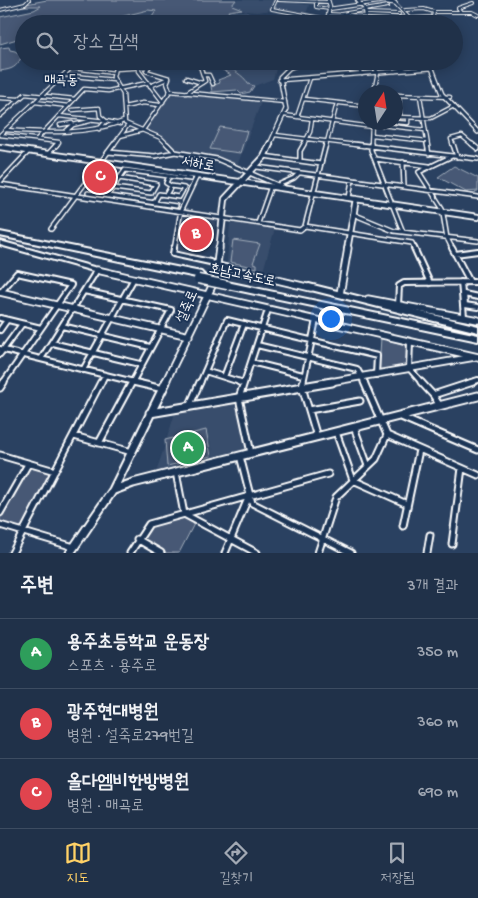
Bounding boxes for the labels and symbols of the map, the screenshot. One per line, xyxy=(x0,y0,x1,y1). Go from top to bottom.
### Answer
district label: 매곡동 xyxy=(44,73,78,90)
north arrow xyxy=(358,85,403,130)
street label: 서하로 xyxy=(180,154,216,176)
pin: C xyxy=(84,158,116,196)
pin: B xyxy=(180,215,212,253)
street label: 호남고속도로 xyxy=(207,261,277,291)
street label: 설죽로 xyxy=(173,288,203,326)
your location xyxy=(318,306,344,332)
pin: A xyxy=(172,429,204,467)

